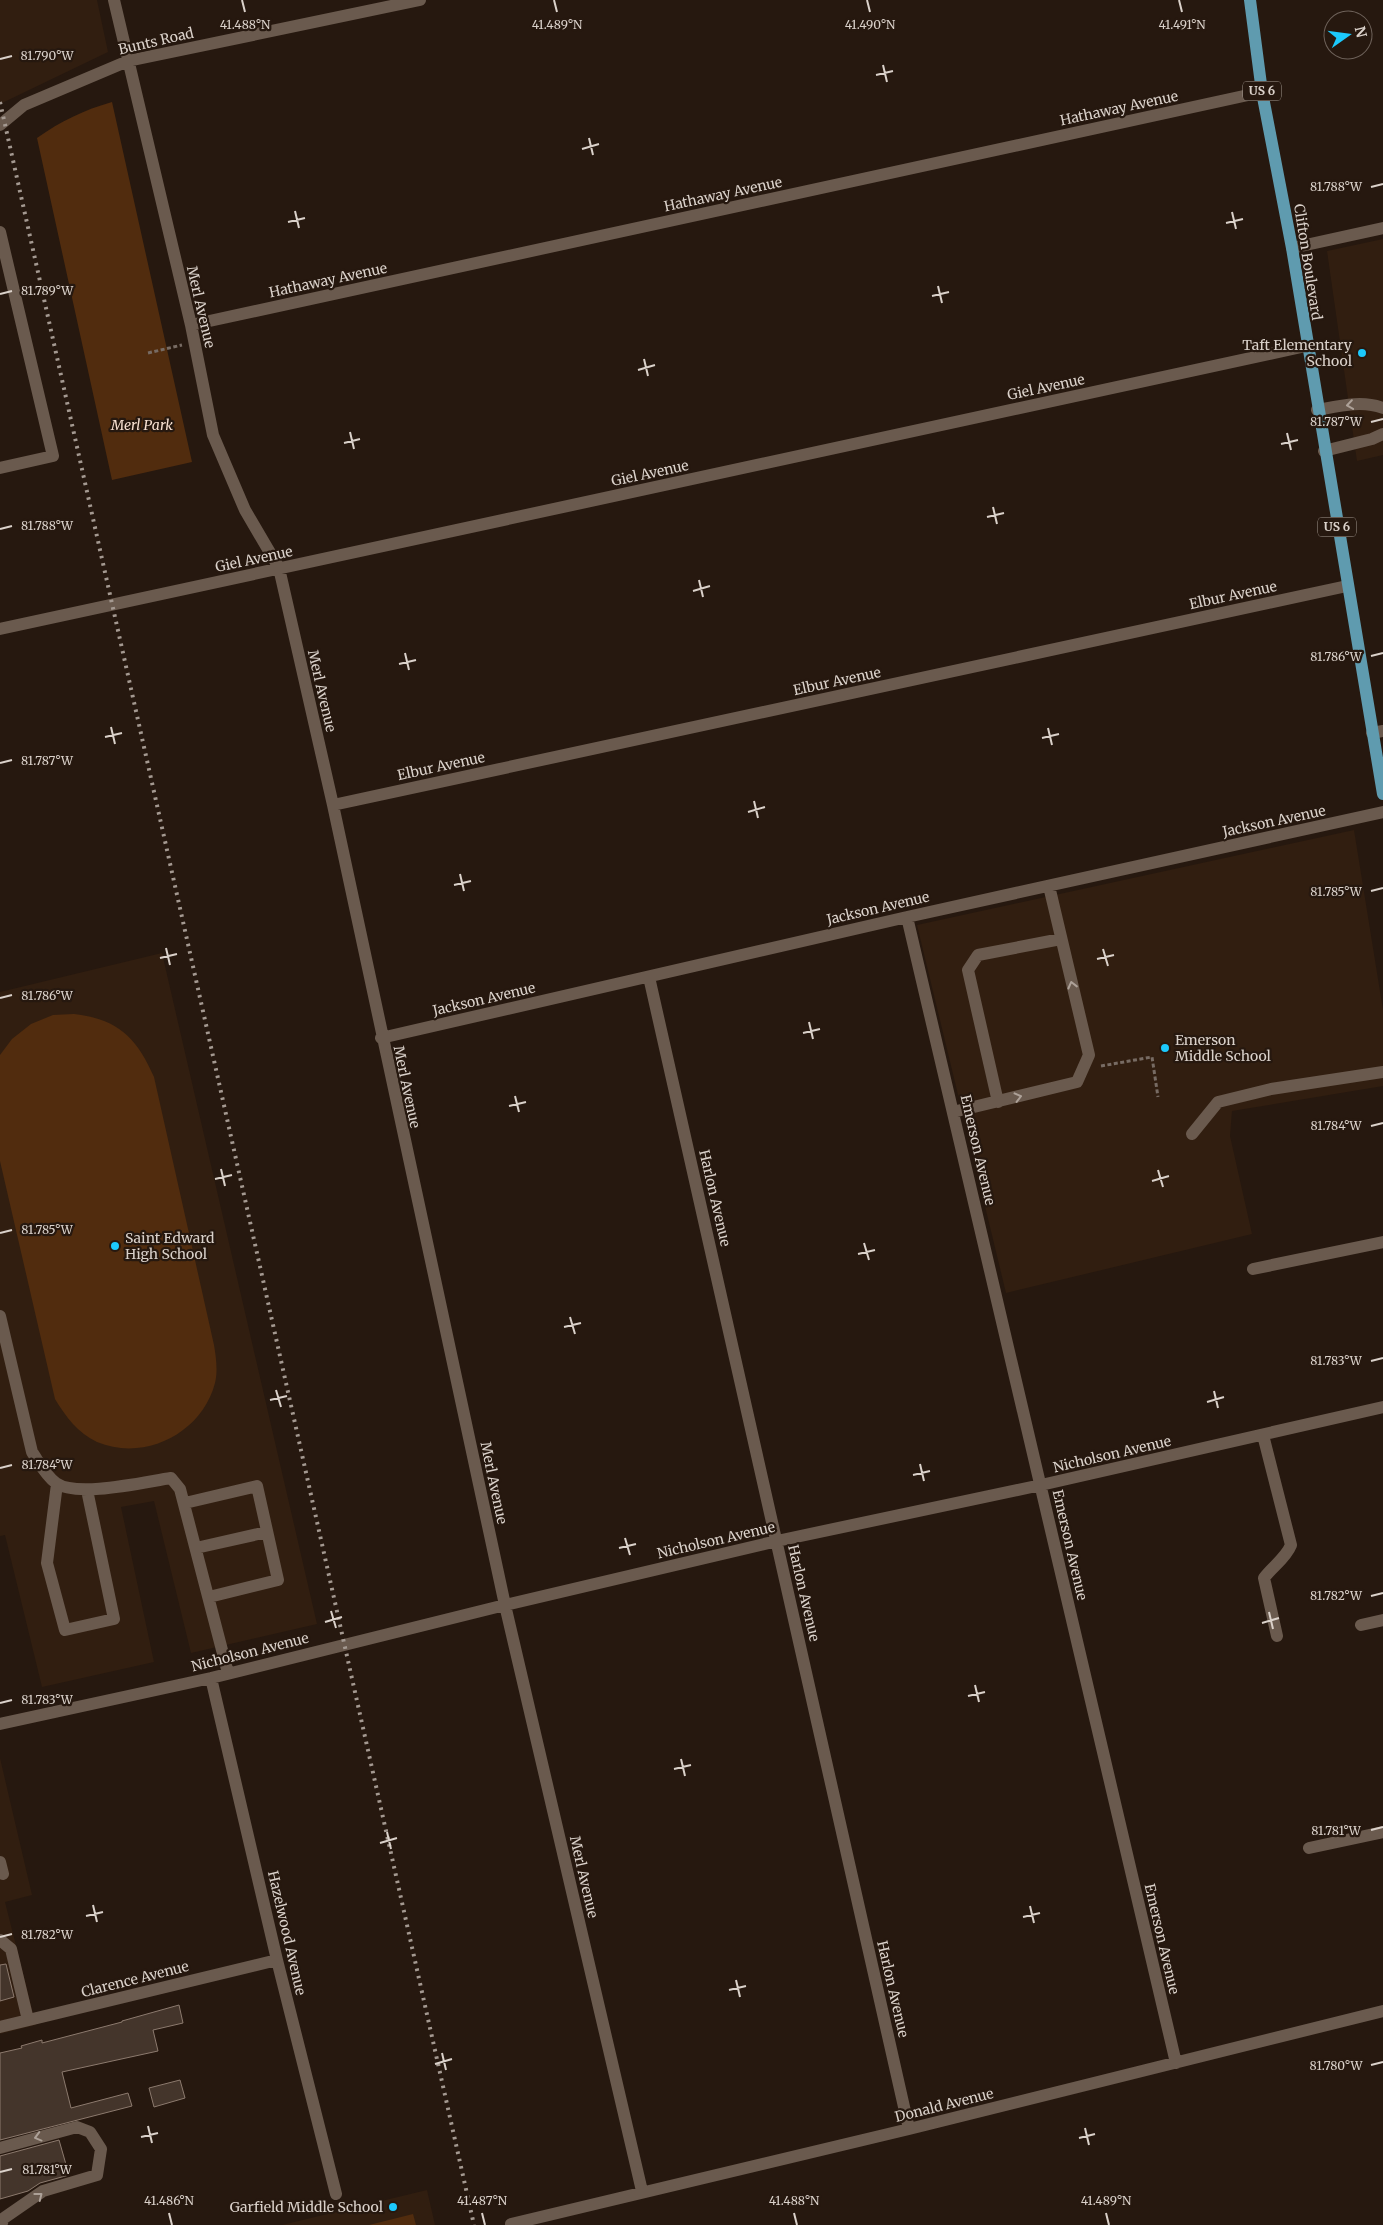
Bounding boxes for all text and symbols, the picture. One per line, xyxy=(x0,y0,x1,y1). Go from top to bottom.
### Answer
north arrow xyxy=(1323,10,1373,60)
text: 41.488°N xyxy=(220,17,271,32)
text: 41.489°N xyxy=(532,17,583,32)
text: 41.490°N xyxy=(845,17,896,32)
text: 41.491°N xyxy=(1158,17,1206,32)
street label: Bunts Road xyxy=(117,23,196,58)
text: N xyxy=(1351,24,1371,39)
text: 81.790°W xyxy=(20,48,75,63)
road number: US 6 xyxy=(1243,82,1281,100)
street label: Hathaway Avenue xyxy=(1058,87,1180,129)
street label: Hathaway Avenue xyxy=(662,173,784,215)
text: 81.788°W xyxy=(1310,179,1363,194)
street label: Clifton Boulevard xyxy=(1290,203,1326,322)
street label: Hathaway Avenue xyxy=(267,259,389,301)
street label: Merl Avenue xyxy=(183,264,219,350)
text: 81.789°W xyxy=(21,283,74,298)
place label: Taft Elementary School xyxy=(1242,336,1353,370)
marker: Taft Elementary School xyxy=(1356,347,1368,359)
street label: Giel Avenue xyxy=(1006,370,1086,404)
one-way arrow xyxy=(1346,399,1354,410)
text: 81.787°W xyxy=(1310,414,1363,429)
park label: Merl Park xyxy=(110,416,173,434)
street label: Giel Avenue xyxy=(610,456,690,490)
text: 81.788°W xyxy=(21,518,74,533)
road number: US 6 xyxy=(1318,518,1356,536)
street label: Giel Avenue xyxy=(214,542,294,576)
street label: Elbur Avenue xyxy=(1188,577,1278,613)
street label: Merl Avenue xyxy=(304,648,340,734)
text: 81.786°W xyxy=(1310,649,1363,664)
street label: Elbur Avenue xyxy=(792,663,882,699)
street label: Elbur Avenue xyxy=(396,748,486,784)
text: 81.787°W xyxy=(21,753,74,768)
street label: Jackson Avenue xyxy=(1220,801,1327,841)
text: 81.785°W xyxy=(1310,884,1363,899)
street label: Jackson Avenue xyxy=(824,887,931,929)
street label: Jackson Avenue xyxy=(430,978,537,1020)
one-way arrow xyxy=(1067,981,1078,990)
text: 81.786°W xyxy=(21,988,74,1003)
place label: Emerson Middle School xyxy=(1175,1031,1272,1065)
marker: Emerson Middle School xyxy=(1159,1042,1171,1054)
street label: Merl Avenue xyxy=(389,1044,425,1130)
one-way arrow xyxy=(1013,1092,1022,1103)
street label: Emerson Avenue xyxy=(957,1093,999,1207)
text: 81.784°W xyxy=(1310,1118,1363,1133)
street label: Harlon Avenue xyxy=(695,1148,735,1248)
text: 81.785°W xyxy=(21,1222,74,1237)
place label: Saint Edward High School xyxy=(125,1229,215,1263)
marker: Saint Edward High School xyxy=(109,1240,121,1252)
text: 81.783°W xyxy=(1310,1353,1363,1368)
street label: Nicholson Avenue xyxy=(1051,1432,1173,1476)
street label: Merl Avenue xyxy=(476,1440,512,1526)
text: 81.784°W xyxy=(21,1457,74,1472)
street label: Emerson Avenue xyxy=(1049,1488,1091,1602)
street label: Nicholson Avenue xyxy=(655,1518,777,1562)
street label: Harlon Avenue xyxy=(784,1543,824,1643)
text: 81.782°W xyxy=(1310,1588,1363,1603)
street label: Nicholson Avenue xyxy=(189,1629,311,1675)
text: 81.783°W xyxy=(21,1692,74,1707)
text: 81.781°W xyxy=(1311,1823,1362,1838)
street label: Merl Avenue xyxy=(566,1834,602,1920)
street label: Hazelwood Avenue xyxy=(264,1869,310,1997)
street label: Emerson Avenue xyxy=(1141,1882,1183,1996)
text: 81.782°W xyxy=(21,1927,74,1942)
street label: Harlon Avenue xyxy=(873,1939,913,2039)
street label: Clarence Avenue xyxy=(79,1957,191,2001)
text: 81.780°W xyxy=(1310,2058,1363,2073)
street label: Donald Avenue xyxy=(893,2084,995,2126)
one-way arrow xyxy=(34,2131,43,2142)
text: 81.781°W xyxy=(22,2162,73,2177)
one-way arrow xyxy=(33,2192,42,2201)
text: 41.486°N xyxy=(144,2193,195,2208)
text: 41.487°N xyxy=(457,2193,508,2208)
text: 41.488°N xyxy=(769,2193,820,2208)
text: 41.489°N xyxy=(1081,2193,1132,2208)
place label: Garfield Middle School xyxy=(230,2198,384,2216)
marker: Garfield Middle School xyxy=(387,2201,399,2213)

